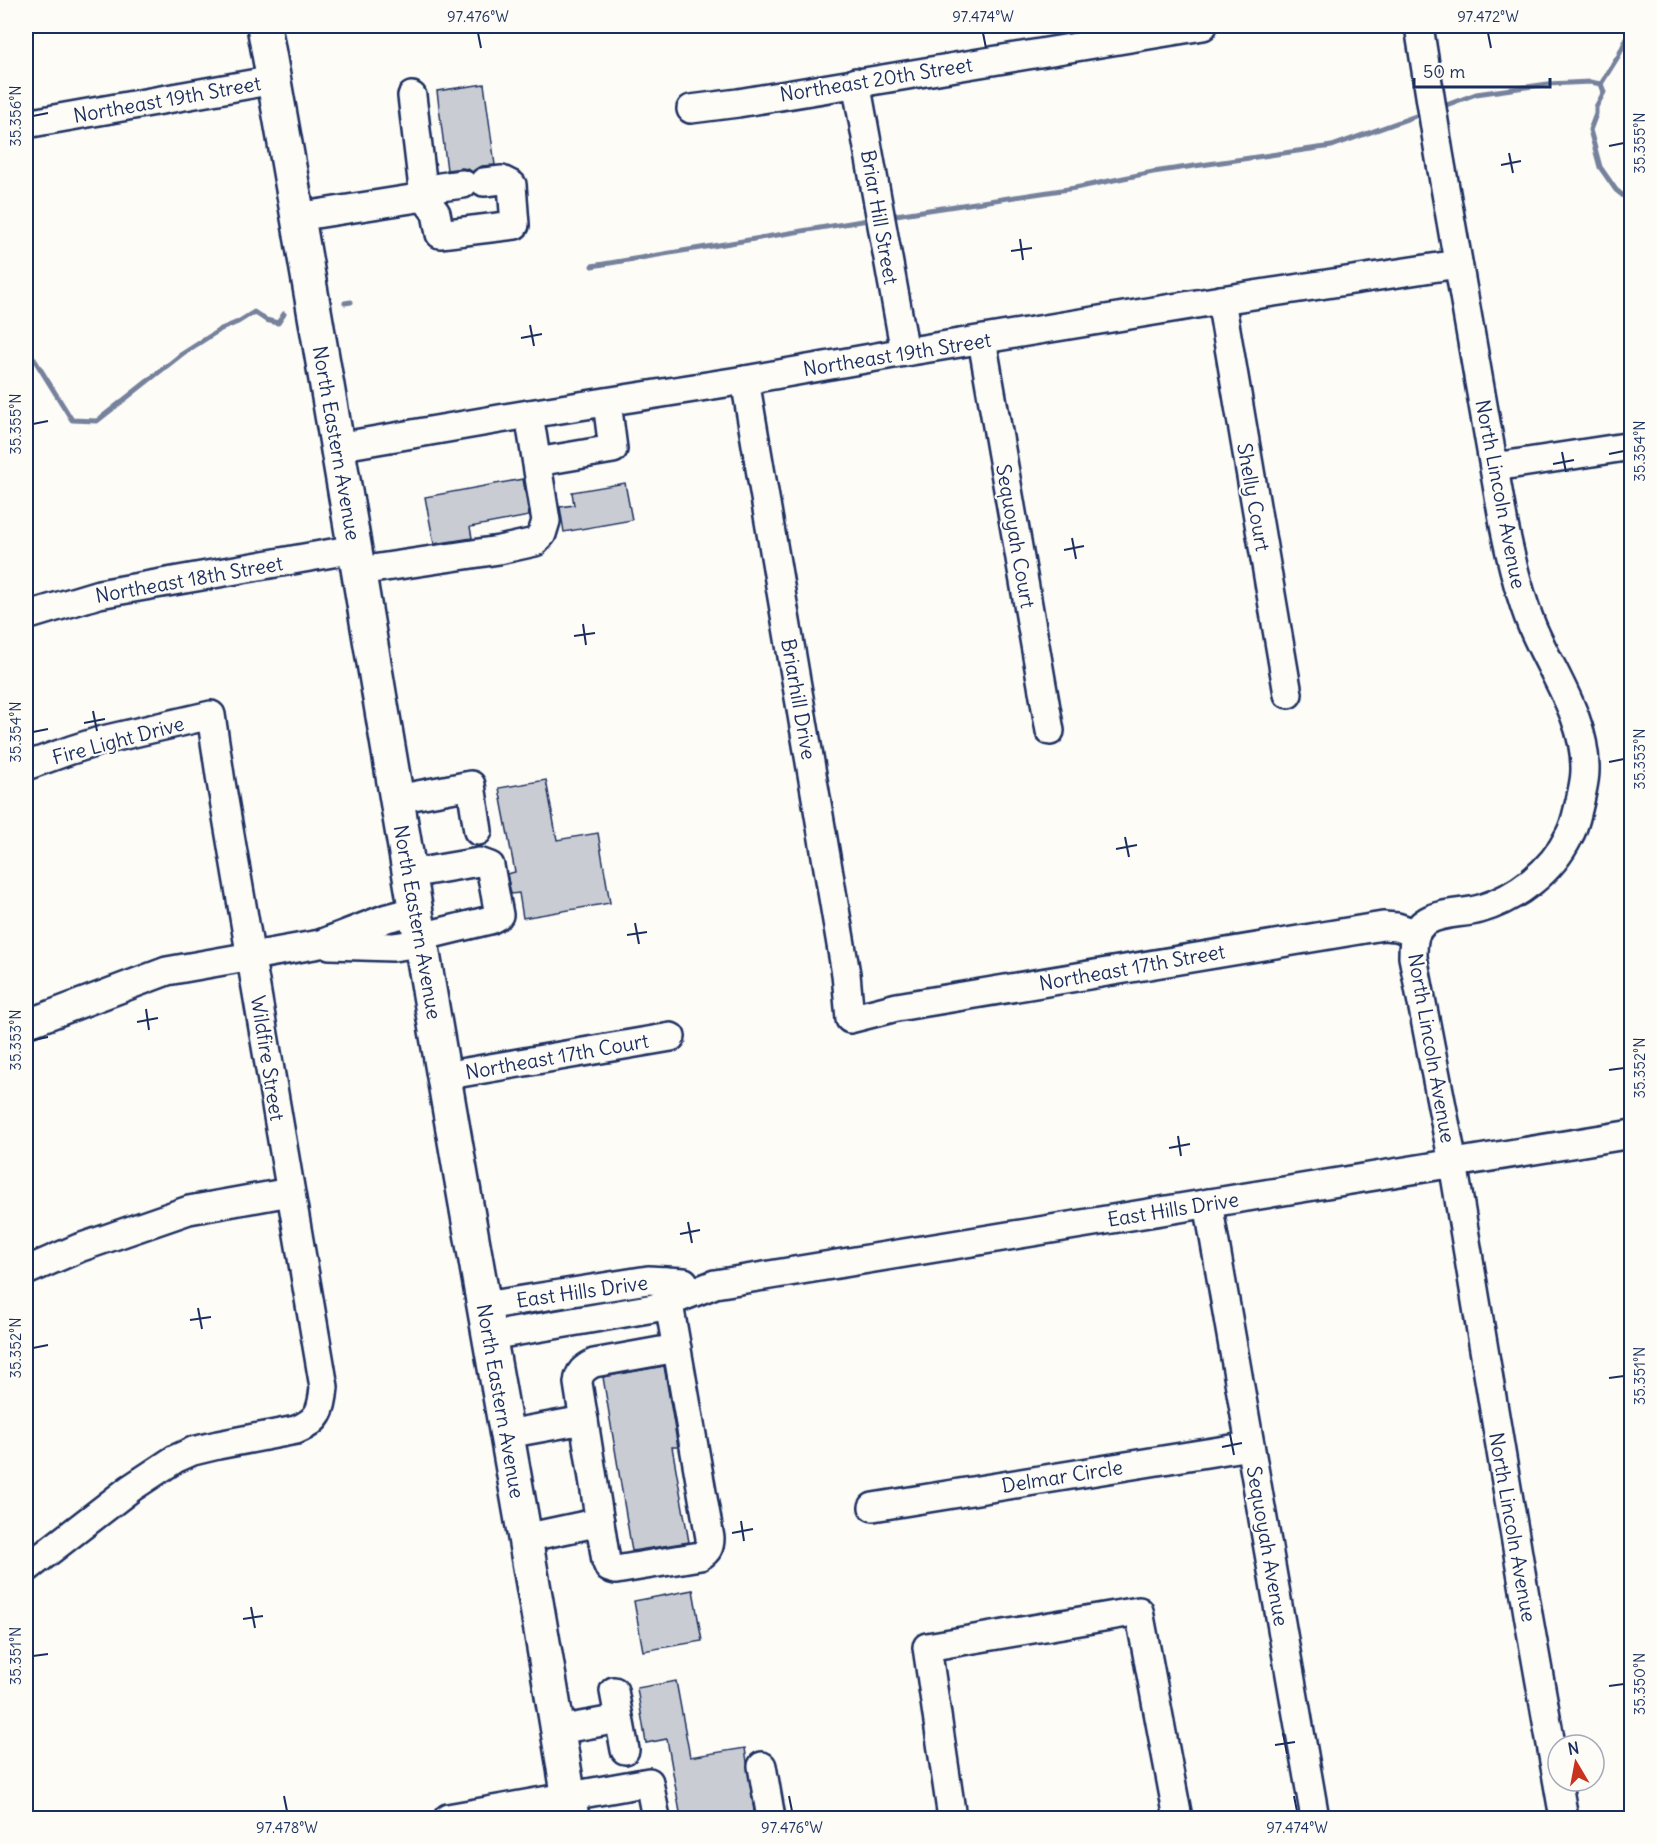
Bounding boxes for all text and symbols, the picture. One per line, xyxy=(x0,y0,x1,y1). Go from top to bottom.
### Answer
text: 97.476°W xyxy=(447,7,509,26)
text: 97.474°W xyxy=(952,7,1014,26)
text: 97.472°W xyxy=(1457,7,1519,26)
street label: Northeast 20th Street xyxy=(778,51,974,107)
scale bar xyxy=(1414,51,1550,89)
text: 50 m xyxy=(1423,60,1465,83)
street label: Northeast 19th Street xyxy=(71,70,263,128)
text: 35.356°N xyxy=(6,85,25,147)
text: 35.355°N xyxy=(1630,112,1649,174)
street label: Briar Hill Street xyxy=(856,148,904,286)
street label: Northeast 19th Street xyxy=(801,327,993,381)
street label: North Eastern Avenue xyxy=(308,344,366,542)
text: 35.355°N xyxy=(6,393,25,455)
street label: North Lincoln Avenue xyxy=(1470,397,1532,591)
text: 35.354°N xyxy=(1630,420,1649,482)
street label: Shelly Court xyxy=(1232,441,1276,553)
street label: Sequoyah Court xyxy=(991,462,1041,610)
street label: Northeast 18th Street xyxy=(93,550,285,608)
street label: Briarhill Drive xyxy=(776,637,822,761)
text: 35.354°N xyxy=(6,701,25,763)
street label: Fire Light Drive xyxy=(49,710,187,770)
text: 35.353°N xyxy=(1630,728,1649,790)
street label: North Eastern Avenue xyxy=(389,823,447,1021)
street label: Northeast 17th Street xyxy=(1037,938,1227,996)
street label: North Lincoln Avenue xyxy=(1403,951,1461,1145)
street label: Wildfire Street xyxy=(246,994,290,1123)
text: 35.353°N xyxy=(6,1009,25,1071)
street label: Northeast 17th Court xyxy=(463,1028,651,1084)
text: 35.352°N xyxy=(1630,1038,1649,1099)
street label: East Hills Drive xyxy=(1106,1186,1240,1232)
street label: East Hills Drive xyxy=(515,1269,649,1313)
street label: North Eastern Avenue xyxy=(472,1302,530,1500)
text: 35.352°N xyxy=(6,1318,25,1379)
text: 35.351°N xyxy=(1630,1347,1649,1405)
street label: North Lincoln Avenue xyxy=(1484,1430,1542,1624)
street label: Delmar Circle xyxy=(1000,1454,1124,1498)
street label: Sequoyah Avenue xyxy=(1242,1464,1294,1628)
text: 35.351°N xyxy=(6,1627,25,1685)
text: 35.350°N xyxy=(1630,1653,1649,1715)
north arrow xyxy=(1546,1733,1606,1793)
text: N xyxy=(1566,1737,1581,1759)
text: 97.478°W xyxy=(256,1818,318,1837)
text: 97.476°W xyxy=(761,1818,823,1837)
text: 97.474°W xyxy=(1266,1818,1328,1837)

